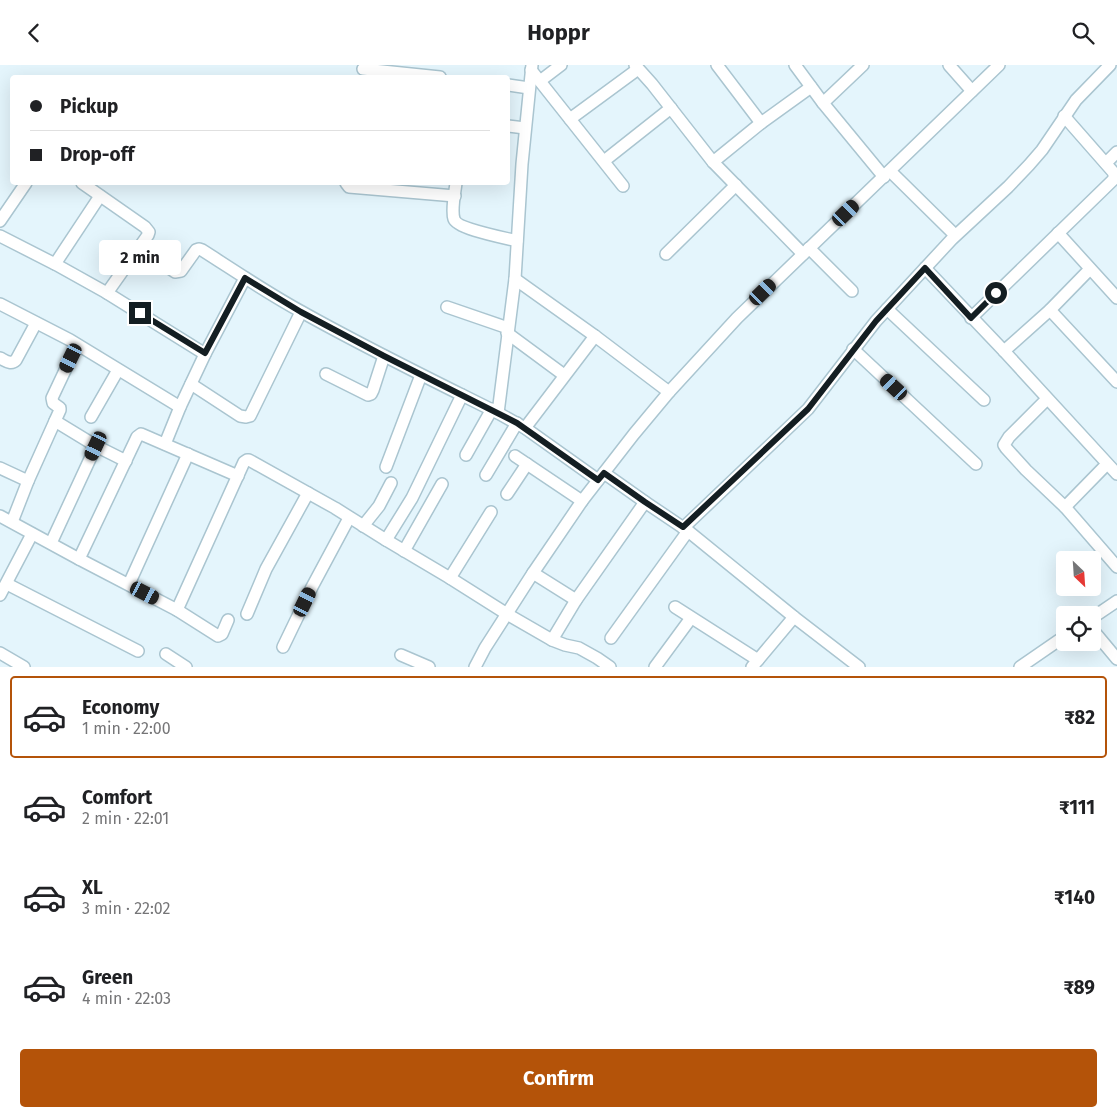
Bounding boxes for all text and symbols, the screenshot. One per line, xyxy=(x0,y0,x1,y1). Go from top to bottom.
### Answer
icon: back xyxy=(20,19,48,47)
text: Hoppr xyxy=(527,19,590,46)
icon: search xyxy=(1069,19,1097,47)
text: Pickup xyxy=(60,95,118,118)
text: Drop-off xyxy=(60,143,134,166)
car xyxy=(829,197,862,229)
callout: 2 min xyxy=(99,241,181,275)
text: 2 min xyxy=(120,248,160,267)
car xyxy=(746,276,779,308)
route start xyxy=(985,282,1007,304)
route end xyxy=(129,302,151,324)
car xyxy=(57,341,84,375)
car xyxy=(877,371,910,403)
car xyxy=(82,429,109,463)
north arrow xyxy=(1056,551,1101,596)
map controls xyxy=(1056,551,1101,651)
car xyxy=(128,580,161,606)
car xyxy=(291,585,318,619)
button: locate xyxy=(1056,606,1101,651)
icon: car xyxy=(22,695,67,740)
text: Economy xyxy=(82,696,159,719)
text: ₹82 xyxy=(1064,706,1095,729)
text: 1 min · 22:00 xyxy=(82,719,171,738)
icon: car xyxy=(22,785,67,830)
text: Comfort xyxy=(82,786,152,809)
text: ₹111 xyxy=(1059,796,1095,819)
text: 2 min · 22:01 xyxy=(82,809,169,828)
icon: car xyxy=(22,875,67,920)
text: XL xyxy=(82,876,103,899)
text: ₹140 xyxy=(1054,886,1095,909)
text: 3 min · 22:02 xyxy=(82,899,170,918)
icon: car xyxy=(22,965,67,1010)
text: Green xyxy=(82,966,133,989)
text: ₹89 xyxy=(1064,976,1095,999)
text: 4 min · 22:03 xyxy=(82,989,171,1008)
button: Confirm xyxy=(20,1049,1097,1107)

